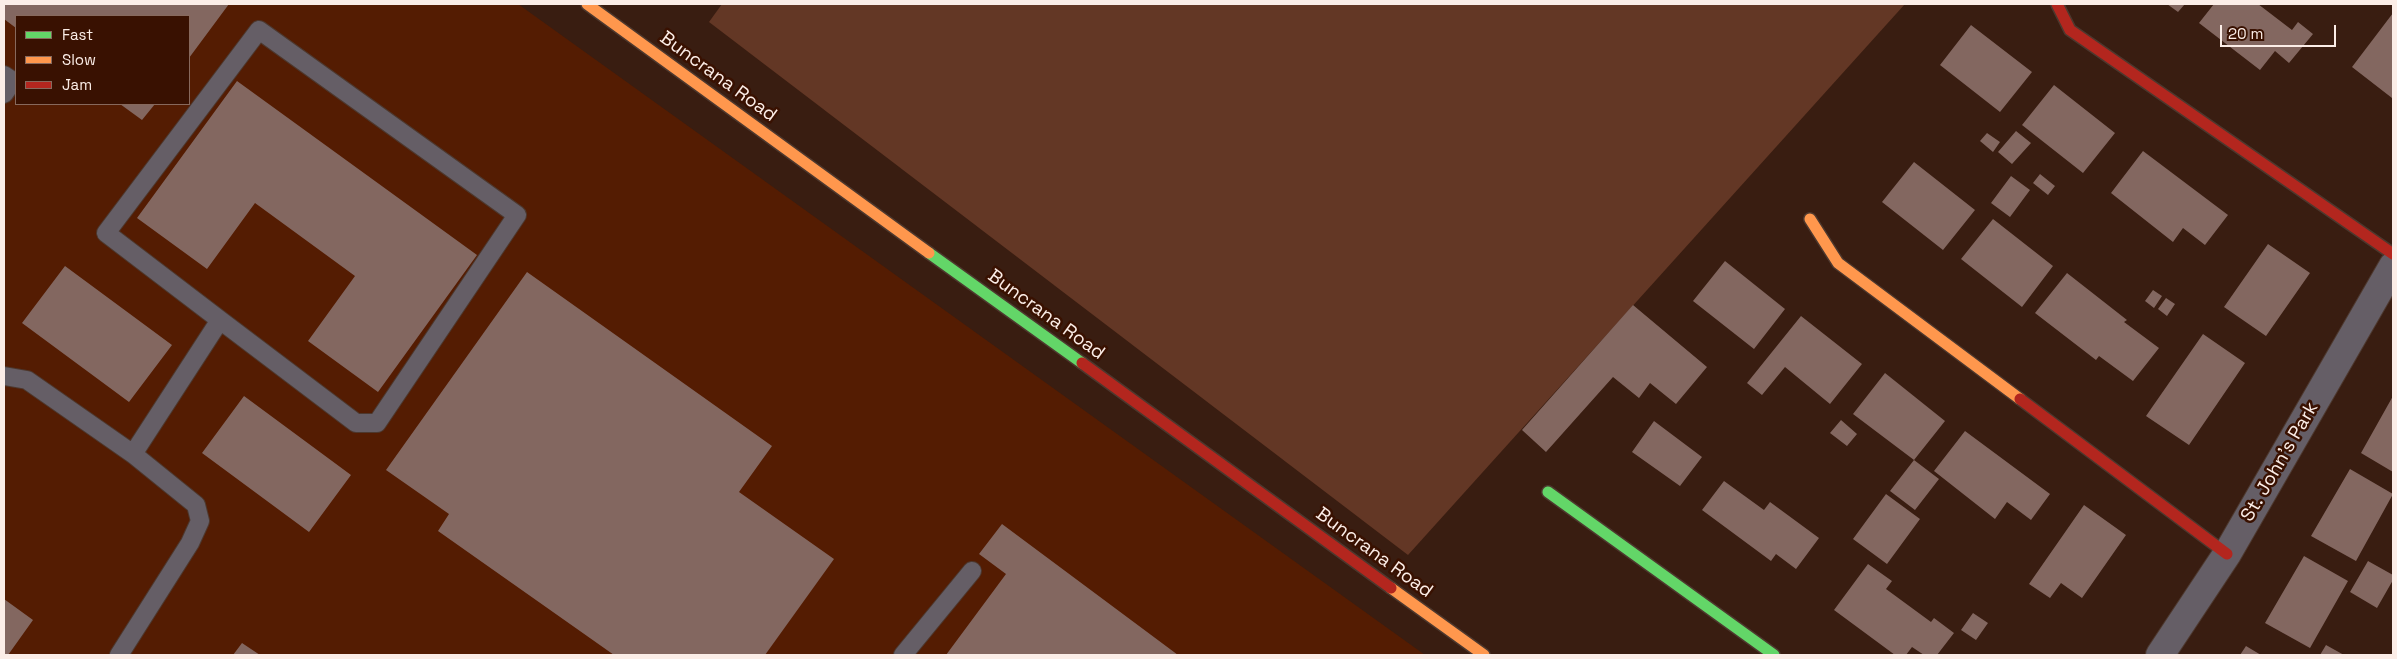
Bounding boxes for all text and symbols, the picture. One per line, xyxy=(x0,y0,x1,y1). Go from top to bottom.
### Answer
legend xyxy=(15,15,190,105)
scale bar xyxy=(2222,15,2338,47)
text: 20 m xyxy=(2228,24,2263,43)
text: Fast xyxy=(62,25,93,44)
street label: Buncrana Road xyxy=(655,27,781,127)
text: Slow xyxy=(62,50,96,69)
text: Jam xyxy=(62,75,92,94)
street label: Buncrana Road xyxy=(983,265,1109,365)
street label: St. John's Park xyxy=(2237,398,2323,526)
street label: Buncrana Road xyxy=(1311,503,1437,603)

